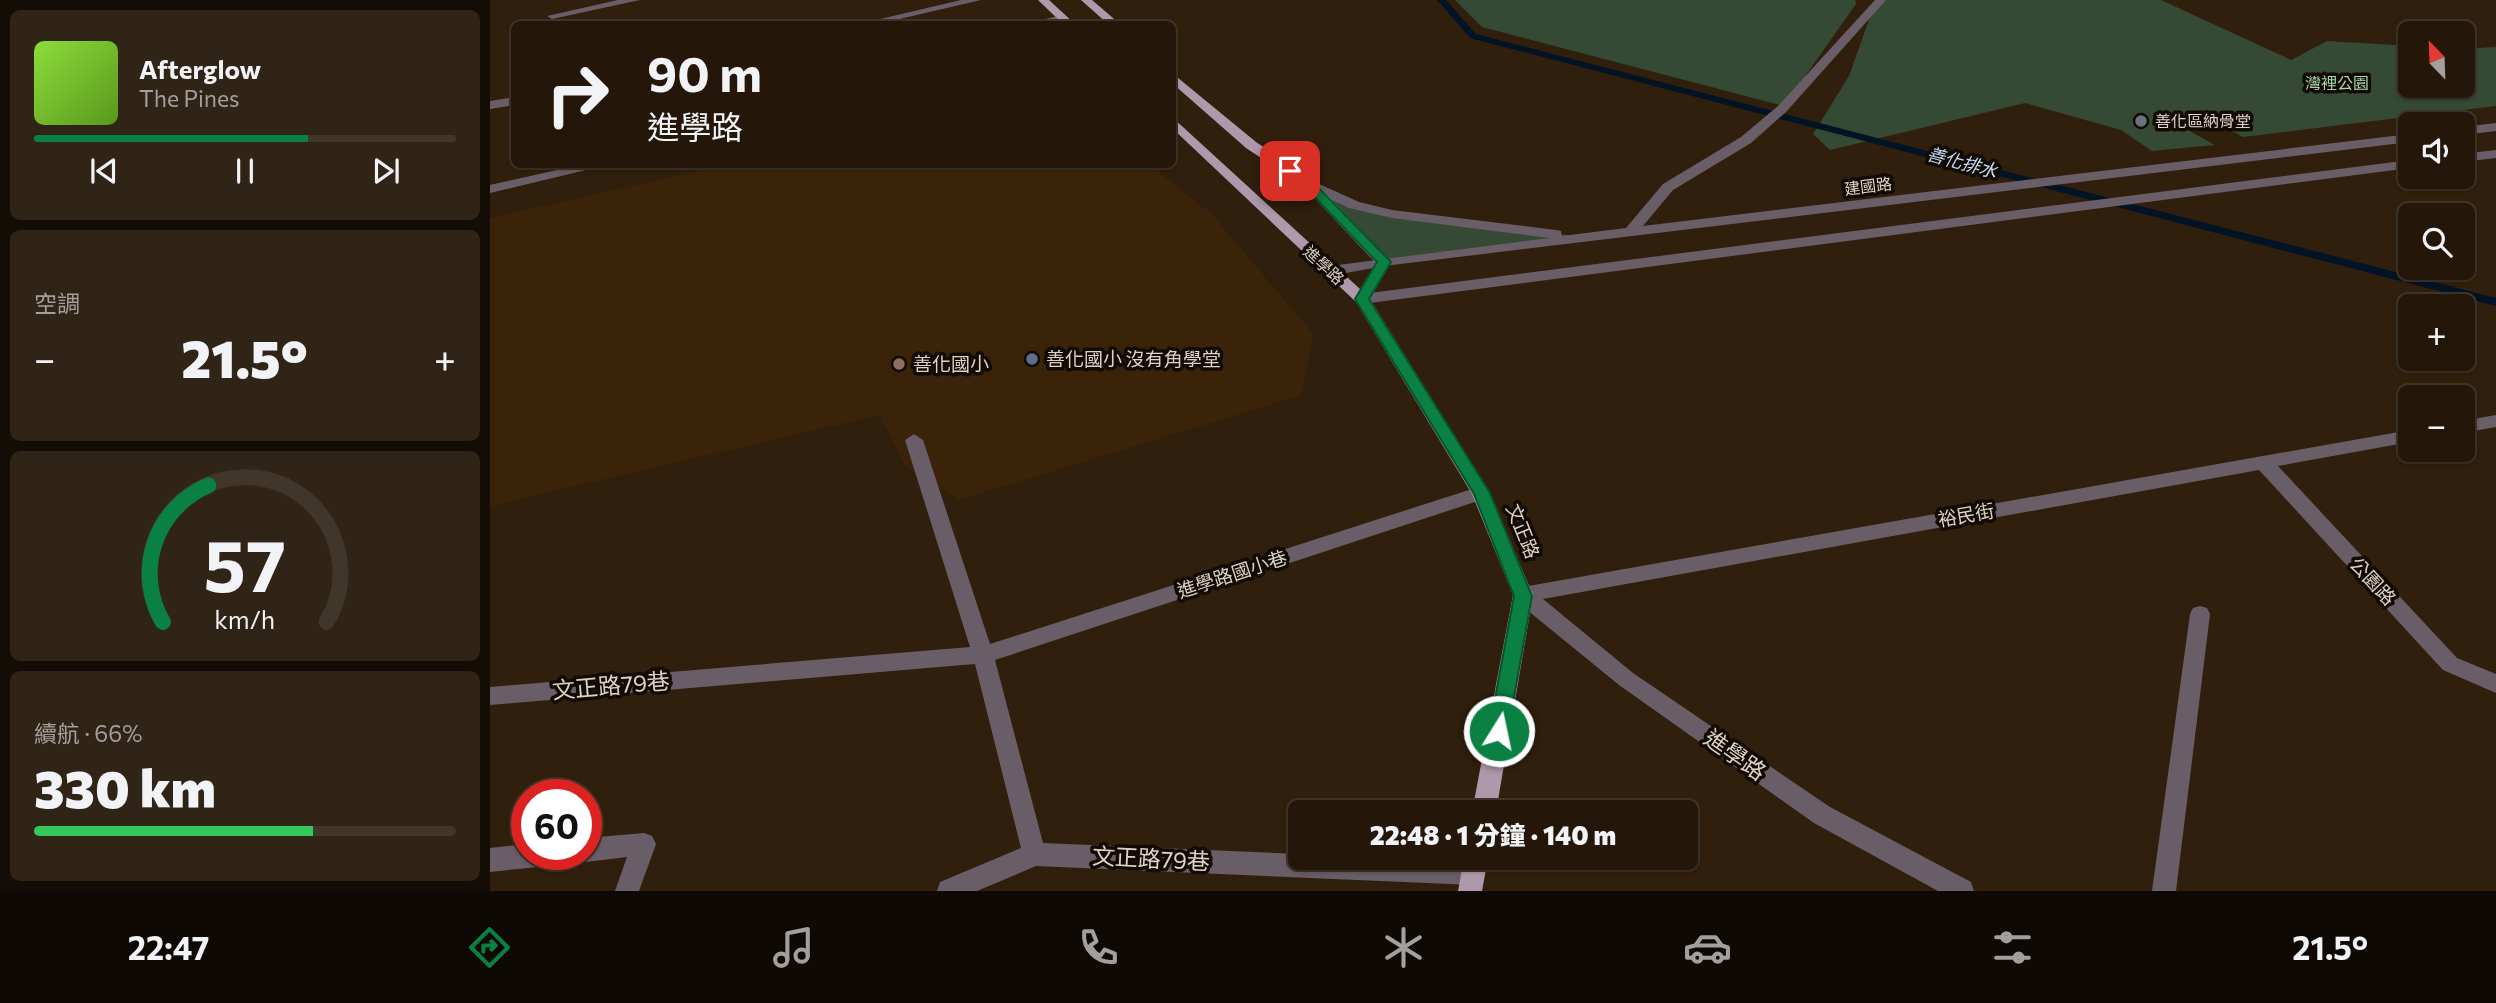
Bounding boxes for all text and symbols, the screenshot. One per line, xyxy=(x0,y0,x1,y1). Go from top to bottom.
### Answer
north arrow xyxy=(2398,21,2474,98)
map controls xyxy=(2398,21,2475,462)
text: 90 m xyxy=(647,42,762,102)
icon: right xyxy=(532,49,623,140)
text: Afterglow xyxy=(139,53,261,84)
park label: 灣裡公園 xyxy=(2305,73,2369,92)
text: The Pines xyxy=(139,84,240,112)
text: 進學路 xyxy=(647,106,743,146)
place label: 善化區納骨堂 xyxy=(2155,111,2251,130)
button: sound xyxy=(2398,112,2475,189)
marker: 善化區納骨堂 xyxy=(2133,113,2149,129)
pin xyxy=(1260,141,1320,201)
water label: 善化排水 xyxy=(1925,142,2001,182)
icon: previous xyxy=(85,152,123,190)
icon: pause xyxy=(226,152,264,190)
icon: next xyxy=(367,152,405,190)
icon: arrive xyxy=(1271,152,1309,190)
street label: 建國路 xyxy=(1843,173,1893,198)
button: search xyxy=(2398,203,2475,280)
street label: 進學路 xyxy=(1300,241,1348,288)
text: 空調 xyxy=(34,289,80,317)
button: + xyxy=(2398,294,2475,371)
text: 21.5° xyxy=(181,325,308,389)
text: − xyxy=(34,334,56,381)
text: + xyxy=(434,334,456,381)
place label: 善化國小 沒有角學堂 xyxy=(1046,347,1221,370)
marker: 善化國小 沒有角學堂 xyxy=(1024,351,1040,367)
place label: 善化國小 xyxy=(913,352,989,375)
marker: 善化國小 xyxy=(891,356,907,372)
button: − xyxy=(2398,385,2475,462)
street label: 裕民街 xyxy=(1936,498,1996,531)
street label: 文正路 xyxy=(1502,500,1545,562)
text: 57 xyxy=(204,518,286,607)
street label: 進學路國小巷 xyxy=(1174,545,1290,602)
street label: 公園路 xyxy=(2346,552,2401,609)
text: km/h xyxy=(215,603,275,633)
street label: 文正路79巷 xyxy=(551,666,671,704)
position arrow xyxy=(1462,694,1536,768)
text: 續航 · 66% xyxy=(34,719,142,747)
street label: 進學路 xyxy=(1699,723,1772,785)
text: 330 km xyxy=(34,755,216,819)
speed limit sign: 60 xyxy=(511,779,602,870)
text: 22:48 · 1 分鐘 · 140 m xyxy=(1370,819,1616,850)
street label: 文正路79巷 xyxy=(1091,841,1211,875)
icon: directions xyxy=(465,923,514,972)
icon: music xyxy=(769,923,818,972)
icon: phone xyxy=(1074,923,1123,972)
icon: climate xyxy=(1379,923,1428,972)
icon: car xyxy=(1683,923,1732,972)
icon: filters xyxy=(1988,923,2037,972)
text: 22:47 xyxy=(128,927,209,967)
text: 21.5° xyxy=(2292,927,2368,967)

